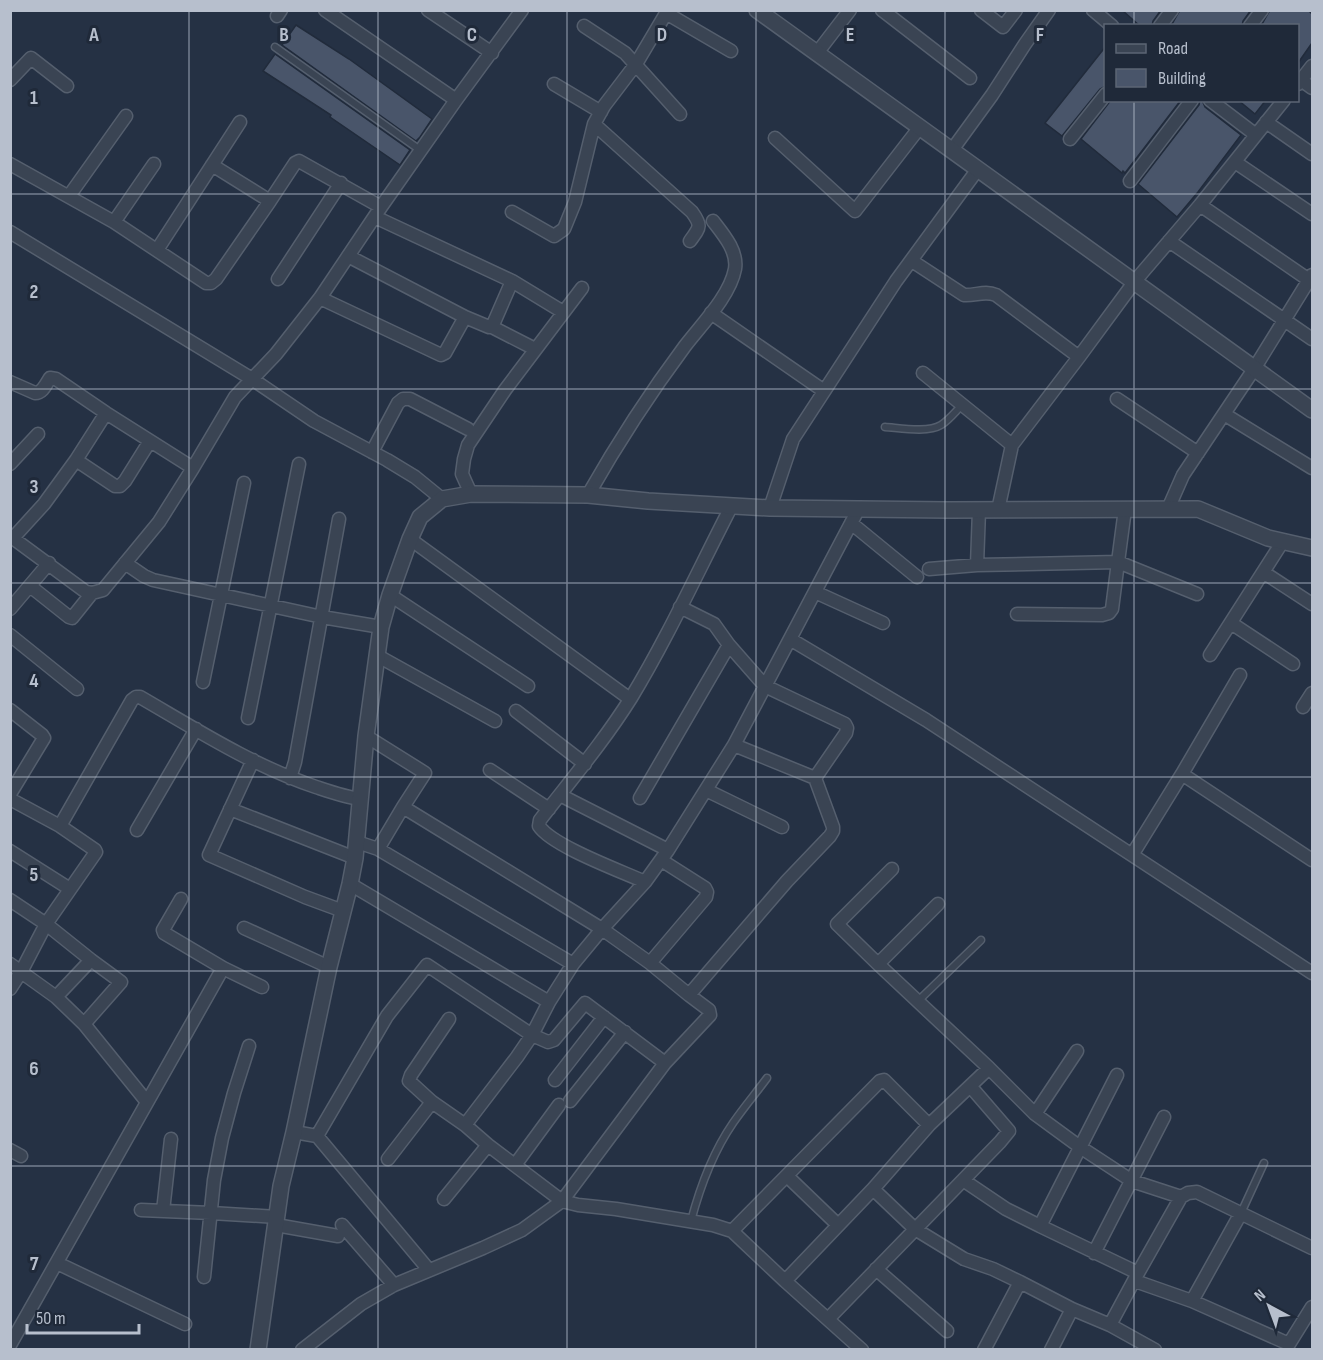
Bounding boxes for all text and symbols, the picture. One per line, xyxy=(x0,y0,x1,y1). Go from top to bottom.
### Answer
text: A xyxy=(88,23,99,47)
text: B xyxy=(279,23,289,47)
text: C xyxy=(467,23,477,47)
text: D xyxy=(657,23,667,47)
text: E xyxy=(846,23,854,47)
text: F xyxy=(1036,23,1044,47)
legend xyxy=(1104,24,1299,102)
text: Road xyxy=(1158,38,1188,59)
text: Building xyxy=(1158,68,1206,89)
text: 1 xyxy=(30,86,38,110)
text: 2 xyxy=(30,280,38,304)
text: 3 xyxy=(30,475,39,499)
text: 4 xyxy=(29,669,39,693)
text: 5 xyxy=(30,863,39,887)
text: 6 xyxy=(29,1057,39,1081)
text: 7 xyxy=(30,1252,39,1276)
north arrow xyxy=(1239,1276,1299,1336)
text: N xyxy=(1251,1286,1270,1306)
scale bar xyxy=(27,1297,140,1335)
text: 50 m xyxy=(36,1308,66,1329)

